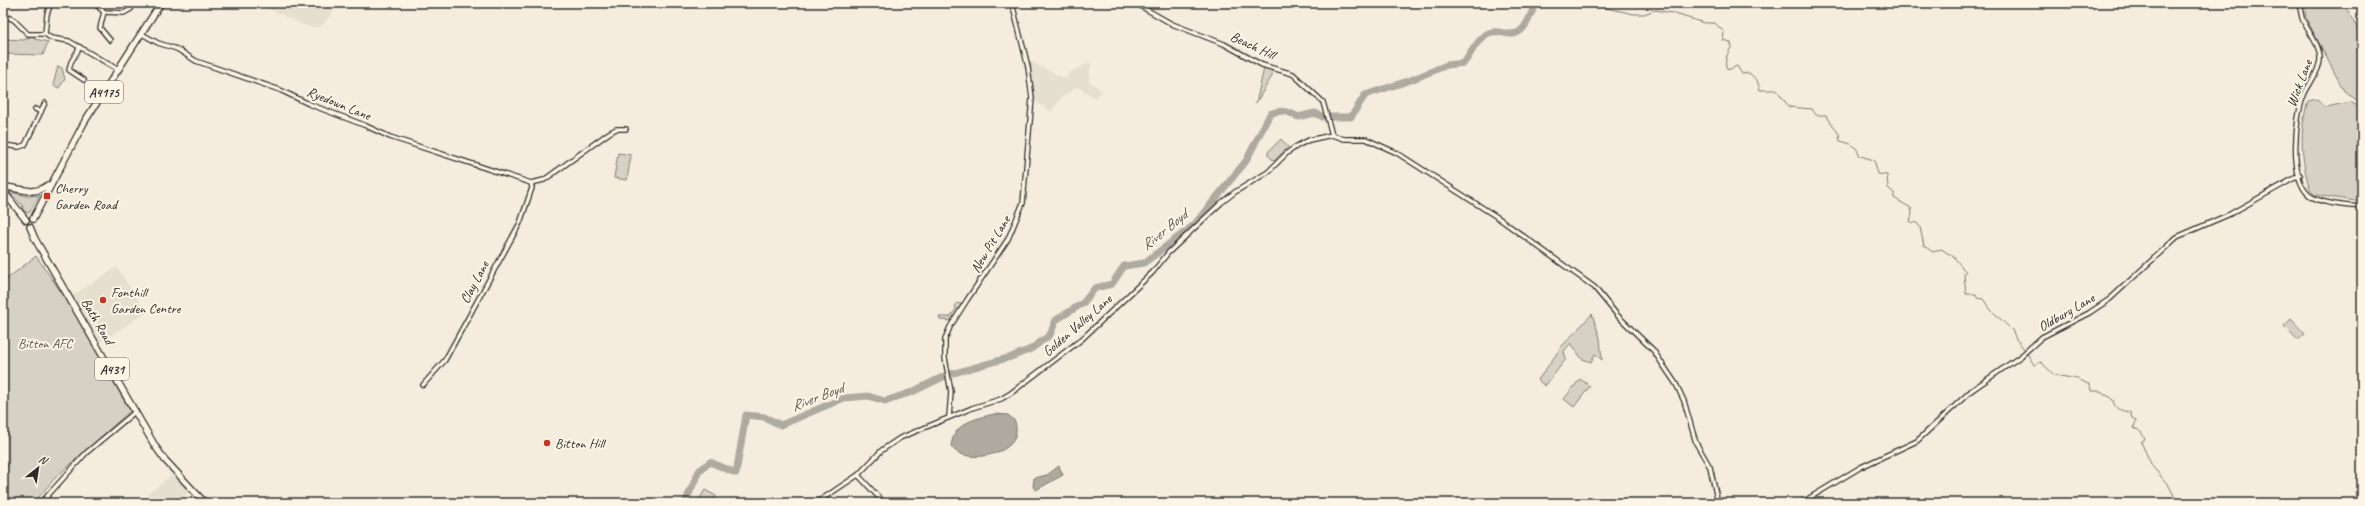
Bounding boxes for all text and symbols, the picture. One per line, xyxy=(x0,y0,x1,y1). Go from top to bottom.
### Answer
street label: Beach Hill xyxy=(1228,28,1280,64)
street label: Wick Lane xyxy=(2283,56,2317,109)
road number: A4175 xyxy=(85,81,123,103)
street label: Ryedown Lane xyxy=(305,83,374,124)
place label: Cherry Garden Road xyxy=(55,180,119,213)
marker: Cherry Garden Road xyxy=(42,191,52,201)
water label: River Boyd xyxy=(1137,203,1195,255)
street label: New Pit Lane xyxy=(967,211,1015,276)
street label: Clay Lane xyxy=(456,257,493,306)
place label: Fonthill Garden Centre xyxy=(111,284,182,317)
street label: Oldbury Lane xyxy=(2035,289,2099,335)
street label: Golden Valley Lane xyxy=(1039,290,1116,360)
street label: Bath Road xyxy=(77,295,119,350)
marker: Fonthill Garden Centre xyxy=(98,295,108,305)
park label: Bitton AFC xyxy=(18,335,74,352)
road number: A431 xyxy=(95,358,129,380)
water label: River Boyd xyxy=(789,377,850,416)
place label: Bitton Hill xyxy=(555,435,607,452)
marker: Bitton Hill xyxy=(542,438,552,448)
north arrow xyxy=(18,448,58,488)
text: N xyxy=(37,452,51,468)

